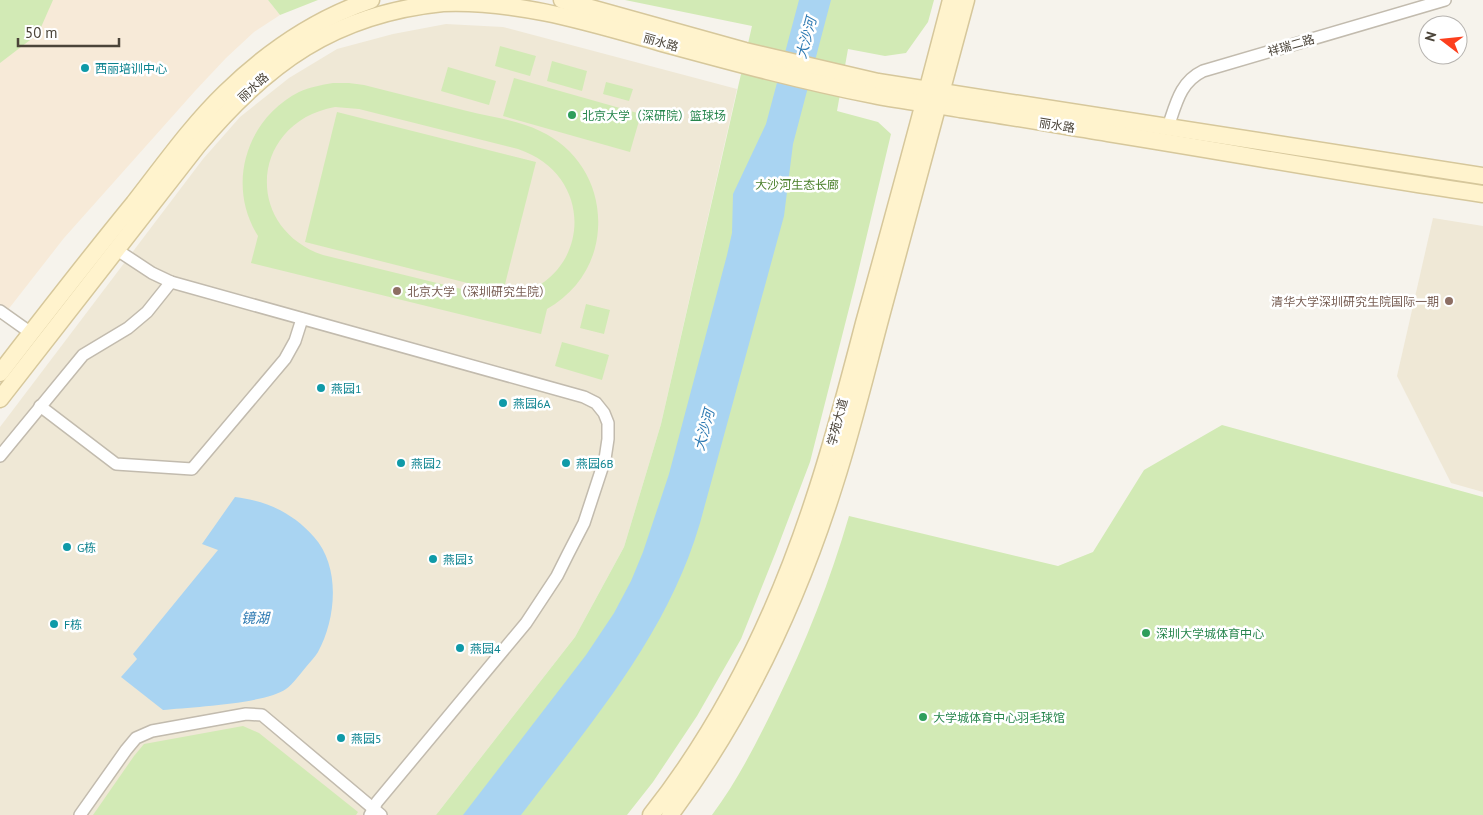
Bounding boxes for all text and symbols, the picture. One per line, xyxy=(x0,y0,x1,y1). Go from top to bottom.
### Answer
water label: 大沙河 xyxy=(792,12,821,61)
scale bar xyxy=(18,15,119,47)
north arrow xyxy=(1418,15,1468,65)
text: 50 m xyxy=(25,23,58,42)
street label: 丽水路 xyxy=(642,30,680,54)
text: N xyxy=(1421,30,1440,43)
street label: 祥瑞二路 xyxy=(1266,31,1316,59)
place label: 西丽培训中心 xyxy=(95,61,167,76)
marker: 西丽培训中心 xyxy=(79,62,91,74)
street label: 丽水路 xyxy=(235,69,271,105)
place label: 北京大学（深研院）篮球场 xyxy=(582,108,726,123)
marker: 北京大学（深研院）篮球场 xyxy=(566,109,578,121)
street label: 丽水路 xyxy=(1038,115,1076,135)
park label: 大沙河生态长廊 xyxy=(755,177,839,192)
place label: 北京大学（深圳研究生院） xyxy=(407,284,551,299)
marker: 北京大学（深圳研究生院） xyxy=(391,285,403,297)
place label: 清华大学深圳研究生院国际一期 xyxy=(1271,294,1439,309)
marker: 清华大学深圳研究生院国际一期 xyxy=(1443,295,1455,307)
place label: 燕园1 xyxy=(331,381,362,396)
marker: 燕园1 xyxy=(315,382,327,394)
place label: 燕园6A xyxy=(513,396,551,411)
marker: 燕园6A xyxy=(497,397,509,409)
street label: 学苑大道 xyxy=(824,397,850,447)
water label: 大沙河 xyxy=(690,404,719,453)
place label: 燕园2 xyxy=(411,456,442,471)
place label: 燕园6B xyxy=(576,456,614,471)
marker: 燕园2 xyxy=(395,457,407,469)
marker: 燕园6B xyxy=(560,457,572,469)
place label: G栋 xyxy=(77,540,96,555)
marker: G栋 xyxy=(61,541,73,553)
place label: 燕园3 xyxy=(443,552,474,567)
marker: 燕园3 xyxy=(427,553,439,565)
water label: 镜湖 xyxy=(241,609,271,627)
place label: F栋 xyxy=(64,617,82,632)
marker: F栋 xyxy=(48,618,60,630)
place label: 深圳大学城体育中心 xyxy=(1156,626,1264,641)
marker: 深圳大学城体育中心 xyxy=(1140,627,1152,639)
place label: 燕园4 xyxy=(470,641,501,656)
marker: 燕园4 xyxy=(454,642,466,654)
place label: 大学城体育中心羽毛球馆 xyxy=(933,710,1065,725)
marker: 大学城体育中心羽毛球馆 xyxy=(917,711,929,723)
place label: 燕园5 xyxy=(351,731,382,746)
marker: 燕园5 xyxy=(335,732,347,744)

